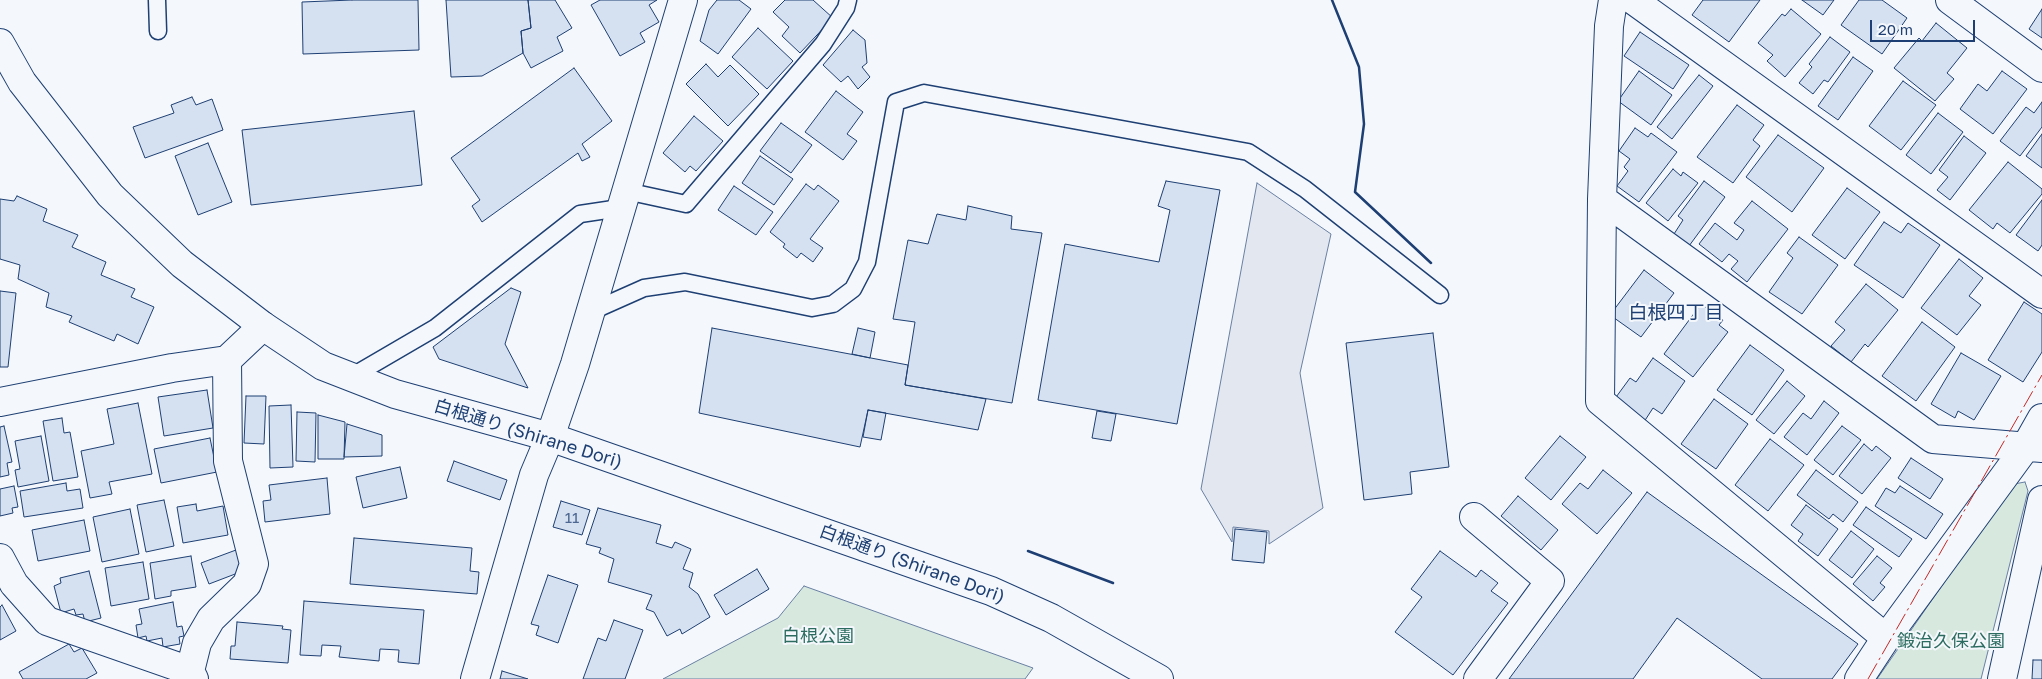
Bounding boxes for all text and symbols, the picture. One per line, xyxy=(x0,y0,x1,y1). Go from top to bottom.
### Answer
scale bar xyxy=(1872,10,1977,42)
text: 20 m xyxy=(1878,20,1913,38)
district label: 白根四丁目 xyxy=(1629,302,1723,324)
street label: 白根通り (Shirane Dori) xyxy=(431,395,625,473)
house number: 11 xyxy=(565,509,579,527)
street label: 白根通り (Shirane Dori) xyxy=(816,520,1008,608)
park label: 白根公園 xyxy=(782,625,854,647)
park label: 鍛治久保公園 xyxy=(1897,630,2005,652)

